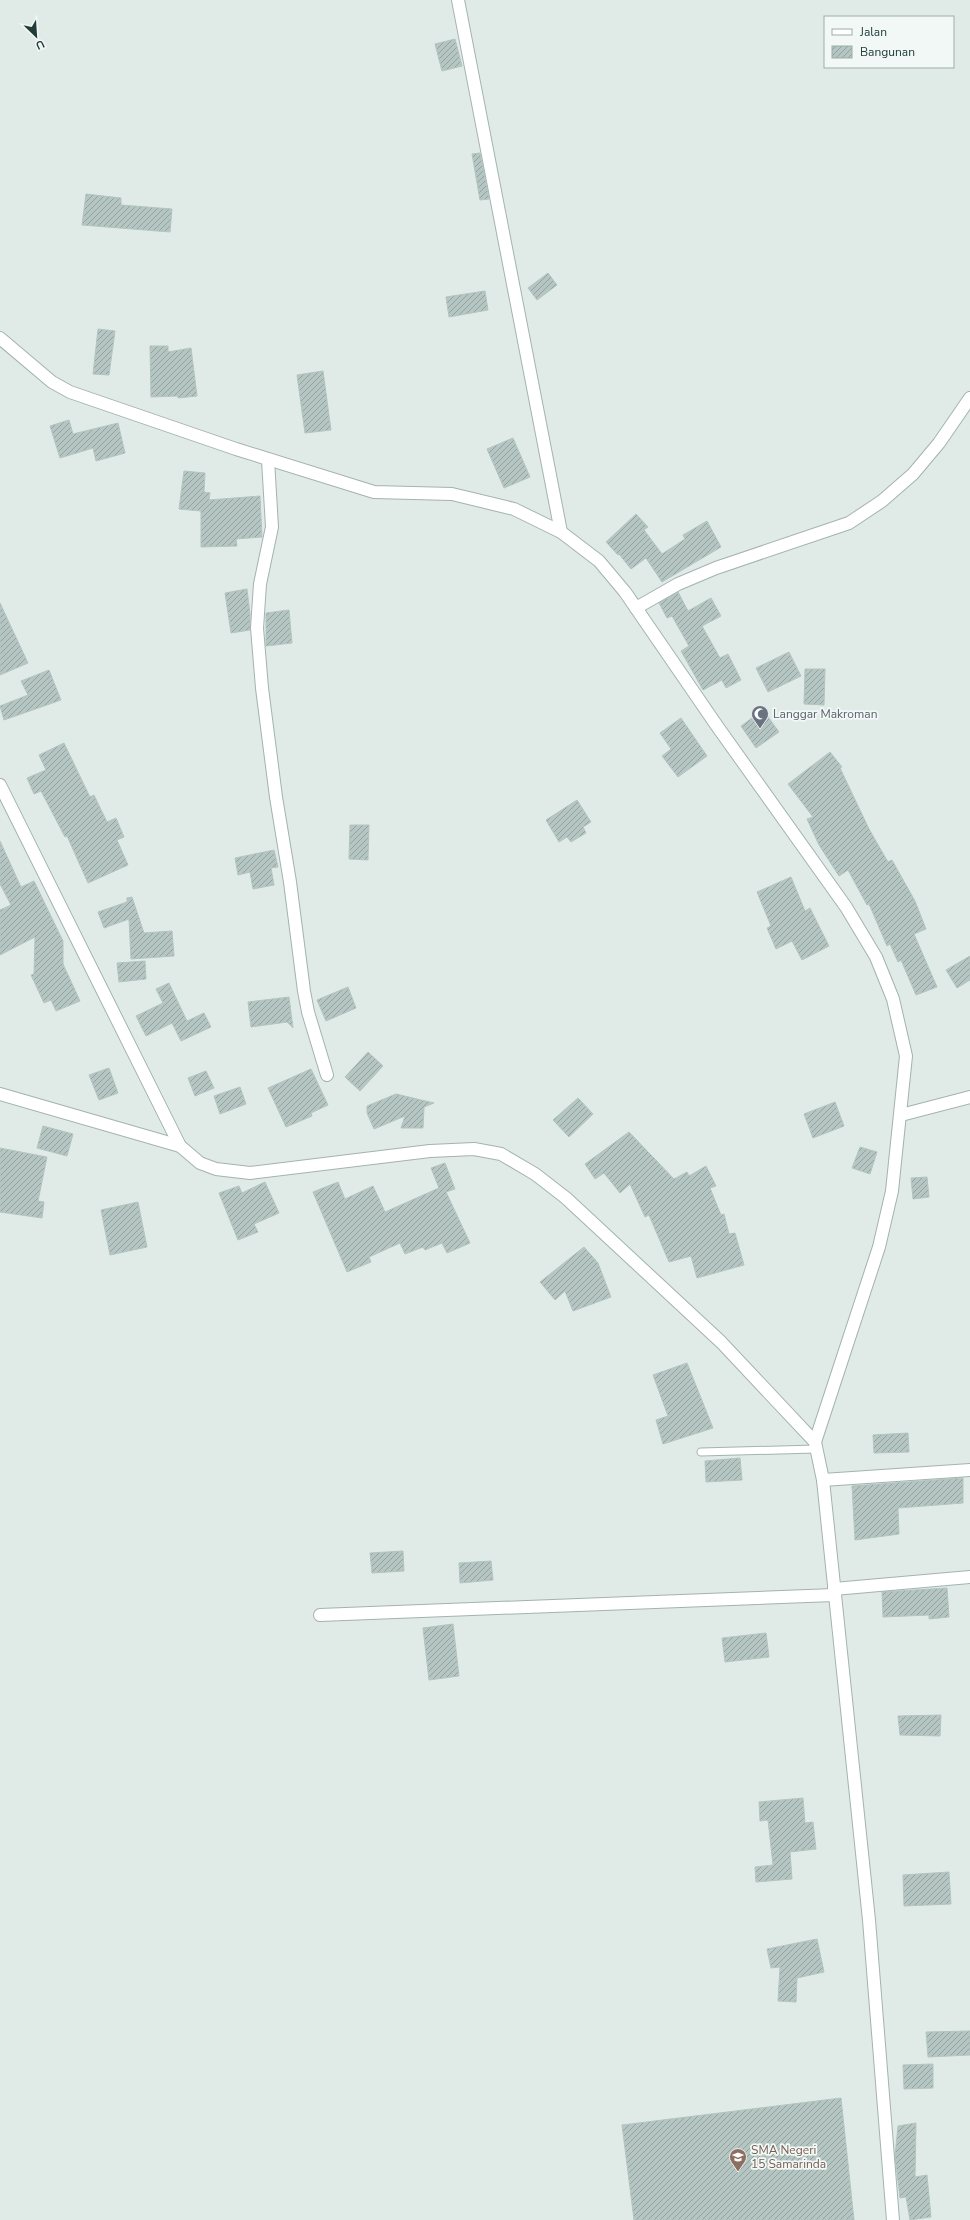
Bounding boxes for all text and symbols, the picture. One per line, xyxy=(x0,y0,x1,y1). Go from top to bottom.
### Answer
north arrow xyxy=(16,16,56,56)
legend xyxy=(824,16,954,68)
text: Jalan xyxy=(859,24,887,40)
text: U xyxy=(33,36,47,53)
text: Bangunan xyxy=(860,44,915,60)
mosque icon: Langgar Makroman xyxy=(750,704,770,729)
place label: Langgar Makroman xyxy=(773,706,877,722)
place label: SMA Negeri 15 Samarinda xyxy=(751,2142,826,2172)
school or university icon: SMA Negeri 15 Samarinda xyxy=(728,2147,748,2172)

